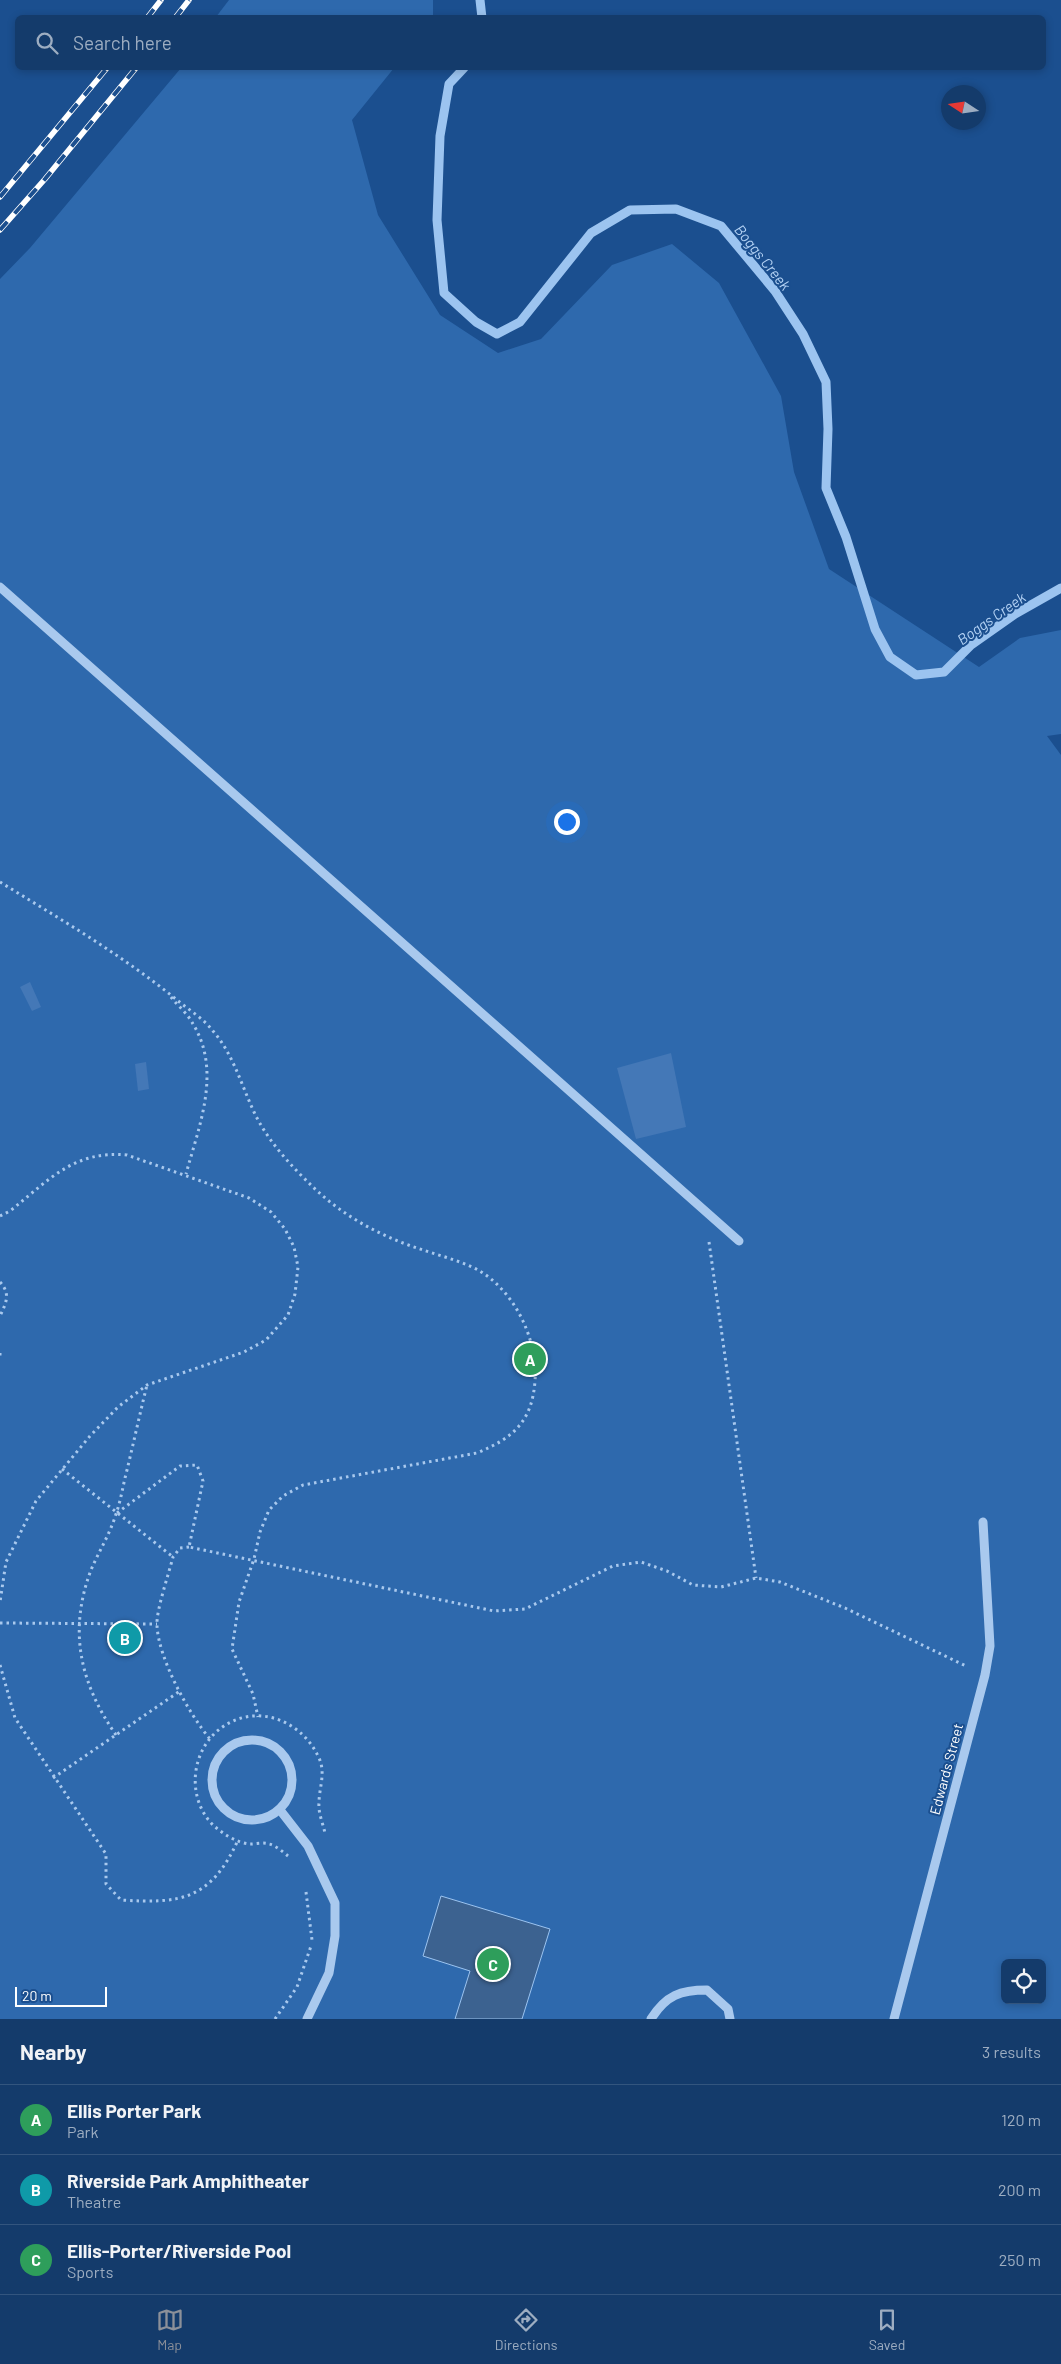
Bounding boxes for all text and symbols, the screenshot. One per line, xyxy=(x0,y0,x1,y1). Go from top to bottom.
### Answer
search box xyxy=(15,15,1046,70)
icon: search xyxy=(33,29,61,57)
text: Search here xyxy=(73,31,172,54)
north arrow xyxy=(941,85,986,130)
water label: Boggs Creek xyxy=(731,221,795,294)
water label: Boggs Creek xyxy=(953,587,1029,648)
your location xyxy=(554,809,580,835)
pin: A xyxy=(514,1340,546,1378)
pin: B xyxy=(109,1619,141,1657)
street label: Edwards Street xyxy=(926,1722,966,1816)
pin: C xyxy=(477,1945,509,1983)
map controls xyxy=(1001,1959,1046,2004)
button: locate xyxy=(1001,1959,1046,2004)
scale bar xyxy=(15,1984,108,2007)
text: 20 m xyxy=(22,1987,52,2004)
text: Nearby xyxy=(20,2039,86,2064)
text: 3 results xyxy=(982,2042,1041,2061)
text: Ellis Porter Park xyxy=(67,2099,202,2122)
text: A xyxy=(31,2110,41,2129)
text: 120 m xyxy=(1001,2110,1041,2129)
text: Park xyxy=(67,2122,98,2141)
text: Riverside Park Amphitheater xyxy=(67,2169,309,2192)
text: B xyxy=(31,2180,41,2199)
text: 200 m xyxy=(998,2180,1041,2199)
text: Theatre xyxy=(67,2192,121,2211)
text: Ellis-Porter/Riverside Pool xyxy=(67,2239,291,2262)
text: C xyxy=(31,2250,41,2269)
text: 250 m xyxy=(999,2250,1041,2269)
text: Sports xyxy=(67,2262,113,2281)
tab: Map xyxy=(156,2306,184,2353)
tab: Directions xyxy=(495,2306,557,2353)
tab: Saved xyxy=(869,2306,905,2353)

